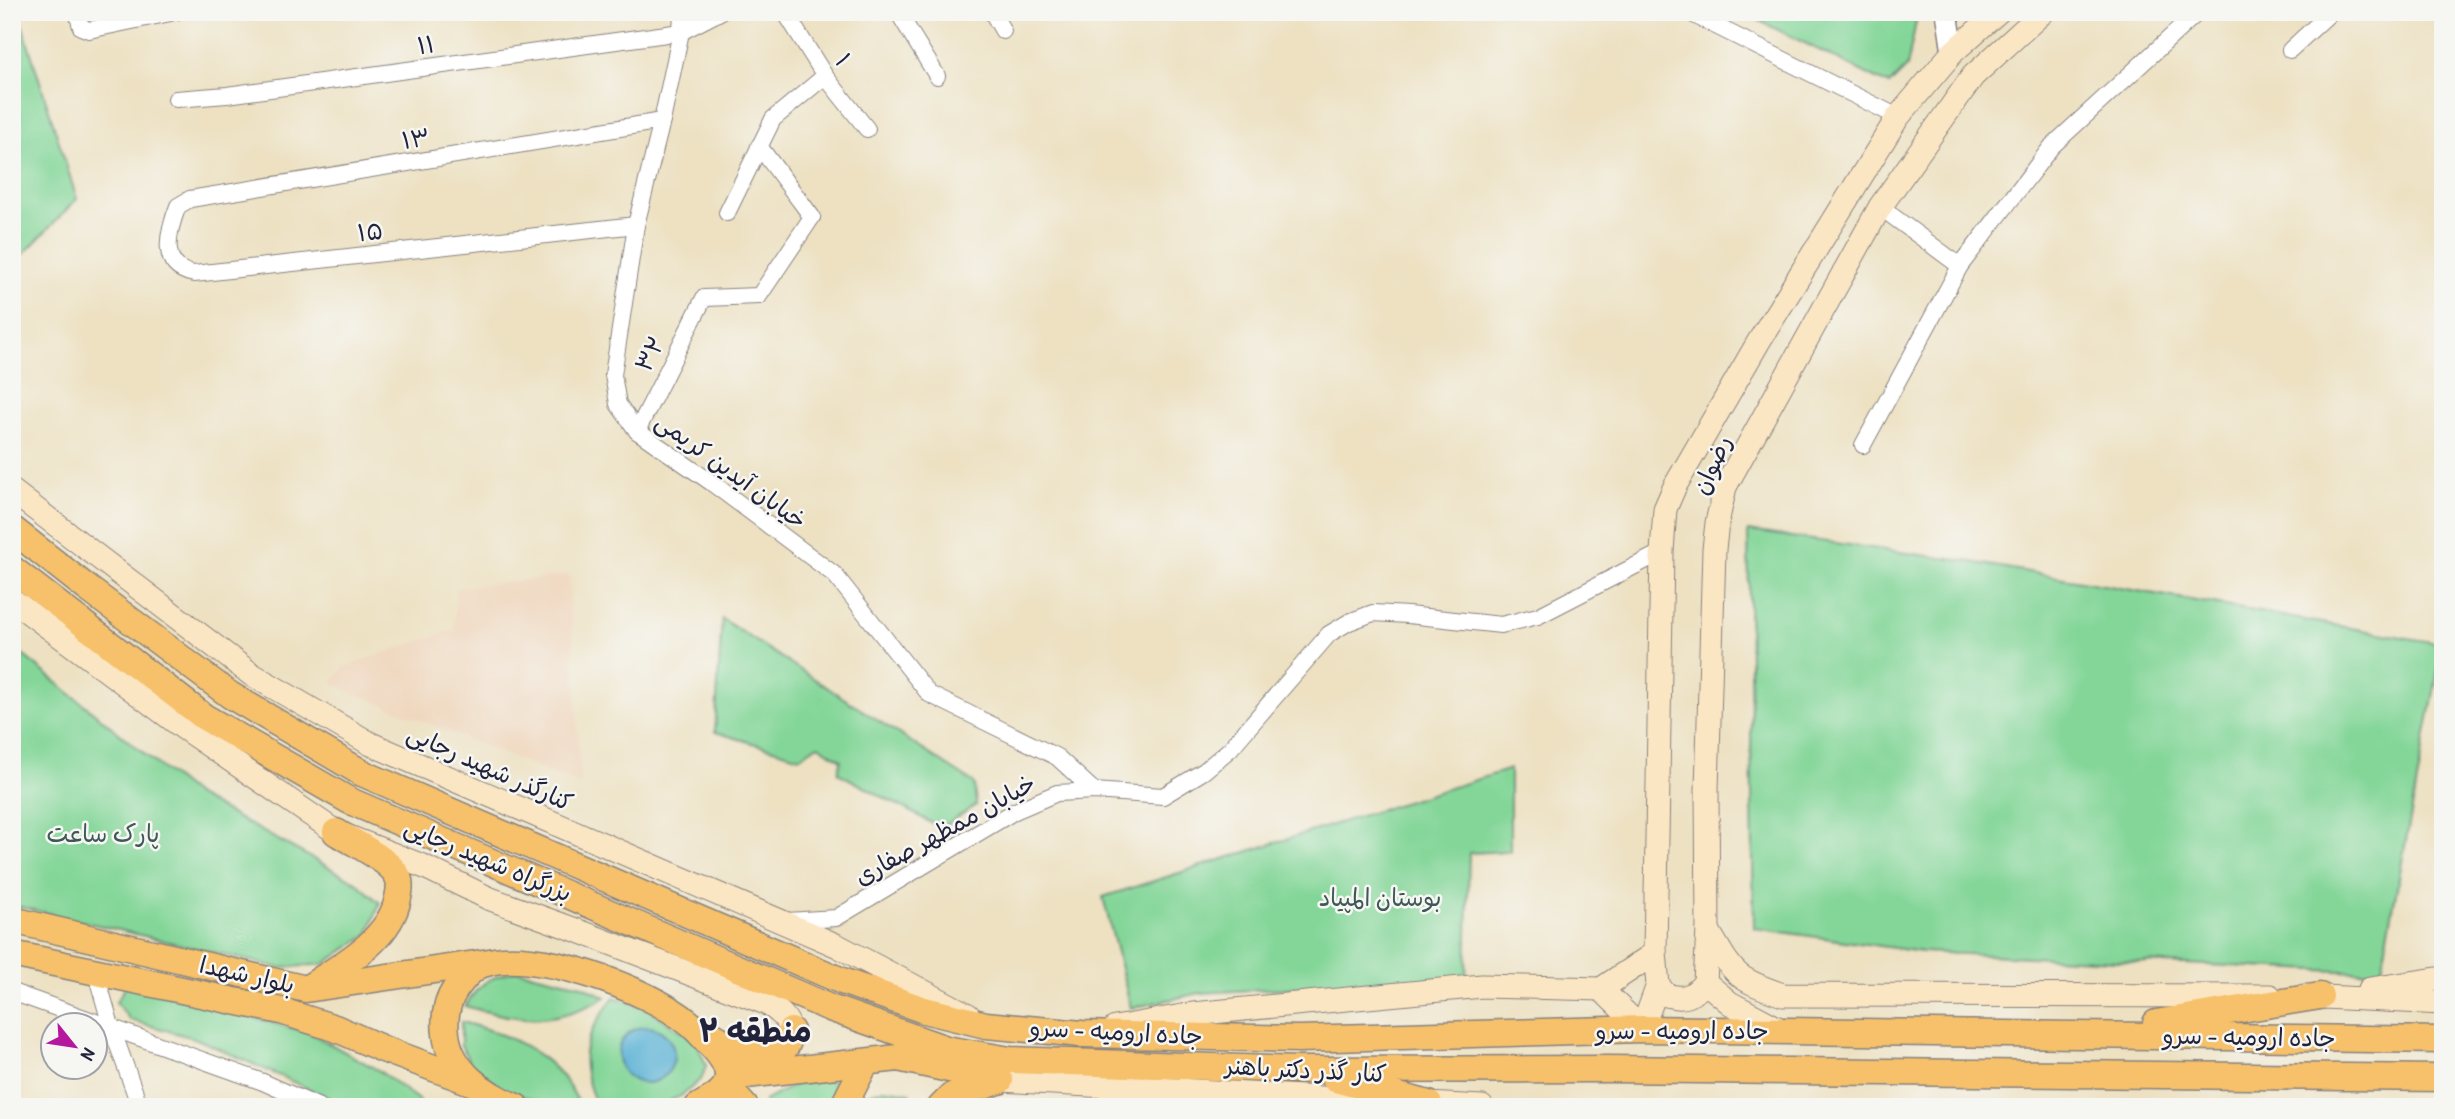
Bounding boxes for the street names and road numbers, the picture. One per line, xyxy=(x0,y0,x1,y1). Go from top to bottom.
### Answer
street label: ۱۱ xyxy=(415,27,437,61)
street label: ۱ xyxy=(828,47,859,72)
street label: ۱۳ xyxy=(399,120,432,156)
street label: ۱۵ xyxy=(356,214,384,248)
street label: ۳۲ xyxy=(627,330,672,377)
street label: خیابان آیدین کریمی xyxy=(650,405,814,536)
street label: رضوان xyxy=(1684,430,1738,499)
street label: کنارگذر شهید رجایی xyxy=(402,716,578,818)
street label: خیابان ممظهر صفاری xyxy=(848,766,1041,892)
street label: بزرگراه شهید رجایی xyxy=(400,809,577,909)
street label: بلوار شهدا xyxy=(197,948,298,1000)
street label: جاده ارومیه - سرو xyxy=(1028,1010,1203,1052)
street label: جاده ارومیه - سرو xyxy=(1594,1014,1769,1046)
street label: جاده ارومیه - سرو xyxy=(2161,1018,2336,1054)
street label: کنار گذر دکتر باهنر xyxy=(1223,1049,1388,1089)

